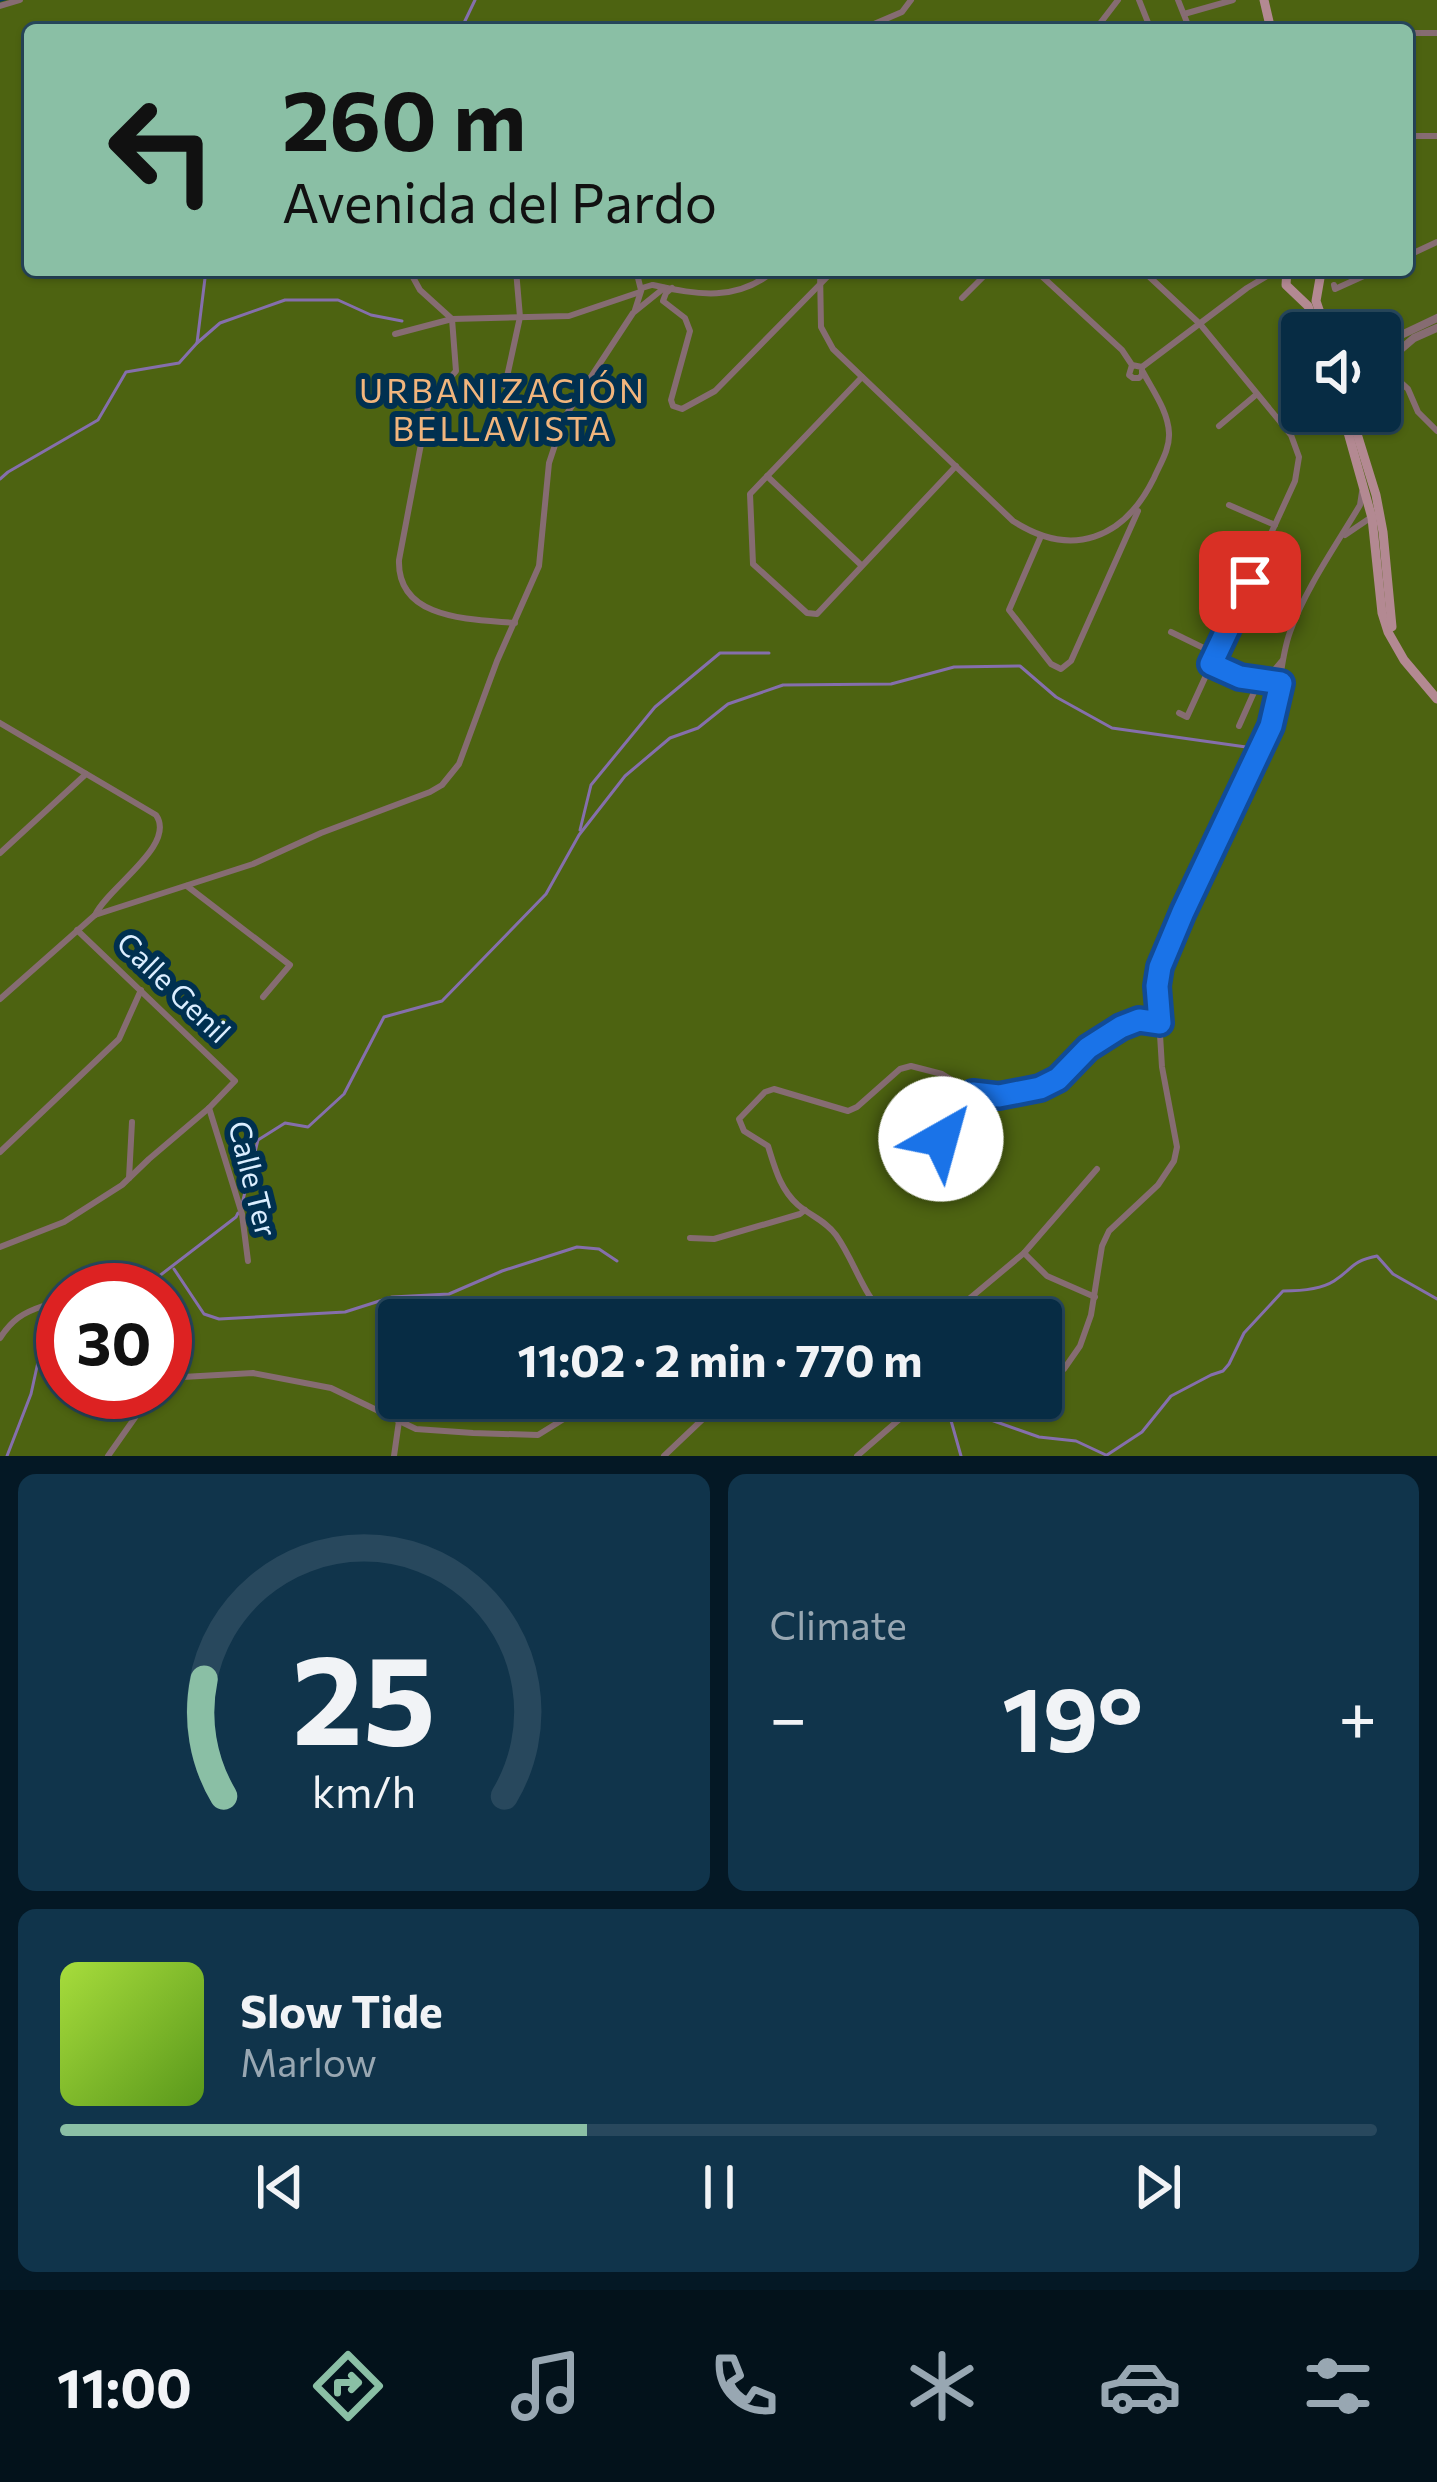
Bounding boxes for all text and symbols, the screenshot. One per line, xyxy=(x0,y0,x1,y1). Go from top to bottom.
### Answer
text: 260 m xyxy=(282,66,526,168)
icon: left xyxy=(84,72,240,228)
text: Avenida del Pardo xyxy=(282,168,717,234)
map controls xyxy=(1281,312,1401,432)
button: sound xyxy=(1281,312,1401,432)
district label: URBANIZACIÓN BELLAVISTA xyxy=(359,369,647,448)
pin xyxy=(1199,531,1301,633)
icon: arrive xyxy=(1217,549,1283,615)
street label: Calle Genil xyxy=(110,923,239,1049)
position arrow xyxy=(878,1076,1004,1202)
street label: Calle Ter xyxy=(222,1117,287,1240)
speed limit sign: 30 xyxy=(36,1263,192,1419)
text: 11:02 · 2 min · 770 m xyxy=(517,1331,923,1386)
text: Climate xyxy=(770,1600,907,1648)
text: 25 xyxy=(292,1618,436,1771)
text: 19° xyxy=(1002,1660,1143,1771)
text: − xyxy=(770,1675,807,1756)
text: + xyxy=(1338,1675,1377,1756)
text: km/h xyxy=(312,1763,416,1816)
text: Slow Tide xyxy=(240,1982,443,2037)
text: Marlow xyxy=(240,2037,377,2085)
icon: previous xyxy=(247,2154,313,2220)
icon: pause xyxy=(686,2154,752,2220)
icon: next xyxy=(1125,2154,1191,2220)
icon: directions xyxy=(306,2344,390,2428)
icon: music xyxy=(504,2344,588,2428)
icon: phone xyxy=(702,2344,786,2428)
icon: climate xyxy=(900,2344,984,2428)
icon: car xyxy=(1098,2344,1182,2428)
icon: filters xyxy=(1296,2344,1380,2428)
text: 11:00 xyxy=(57,2353,192,2419)

